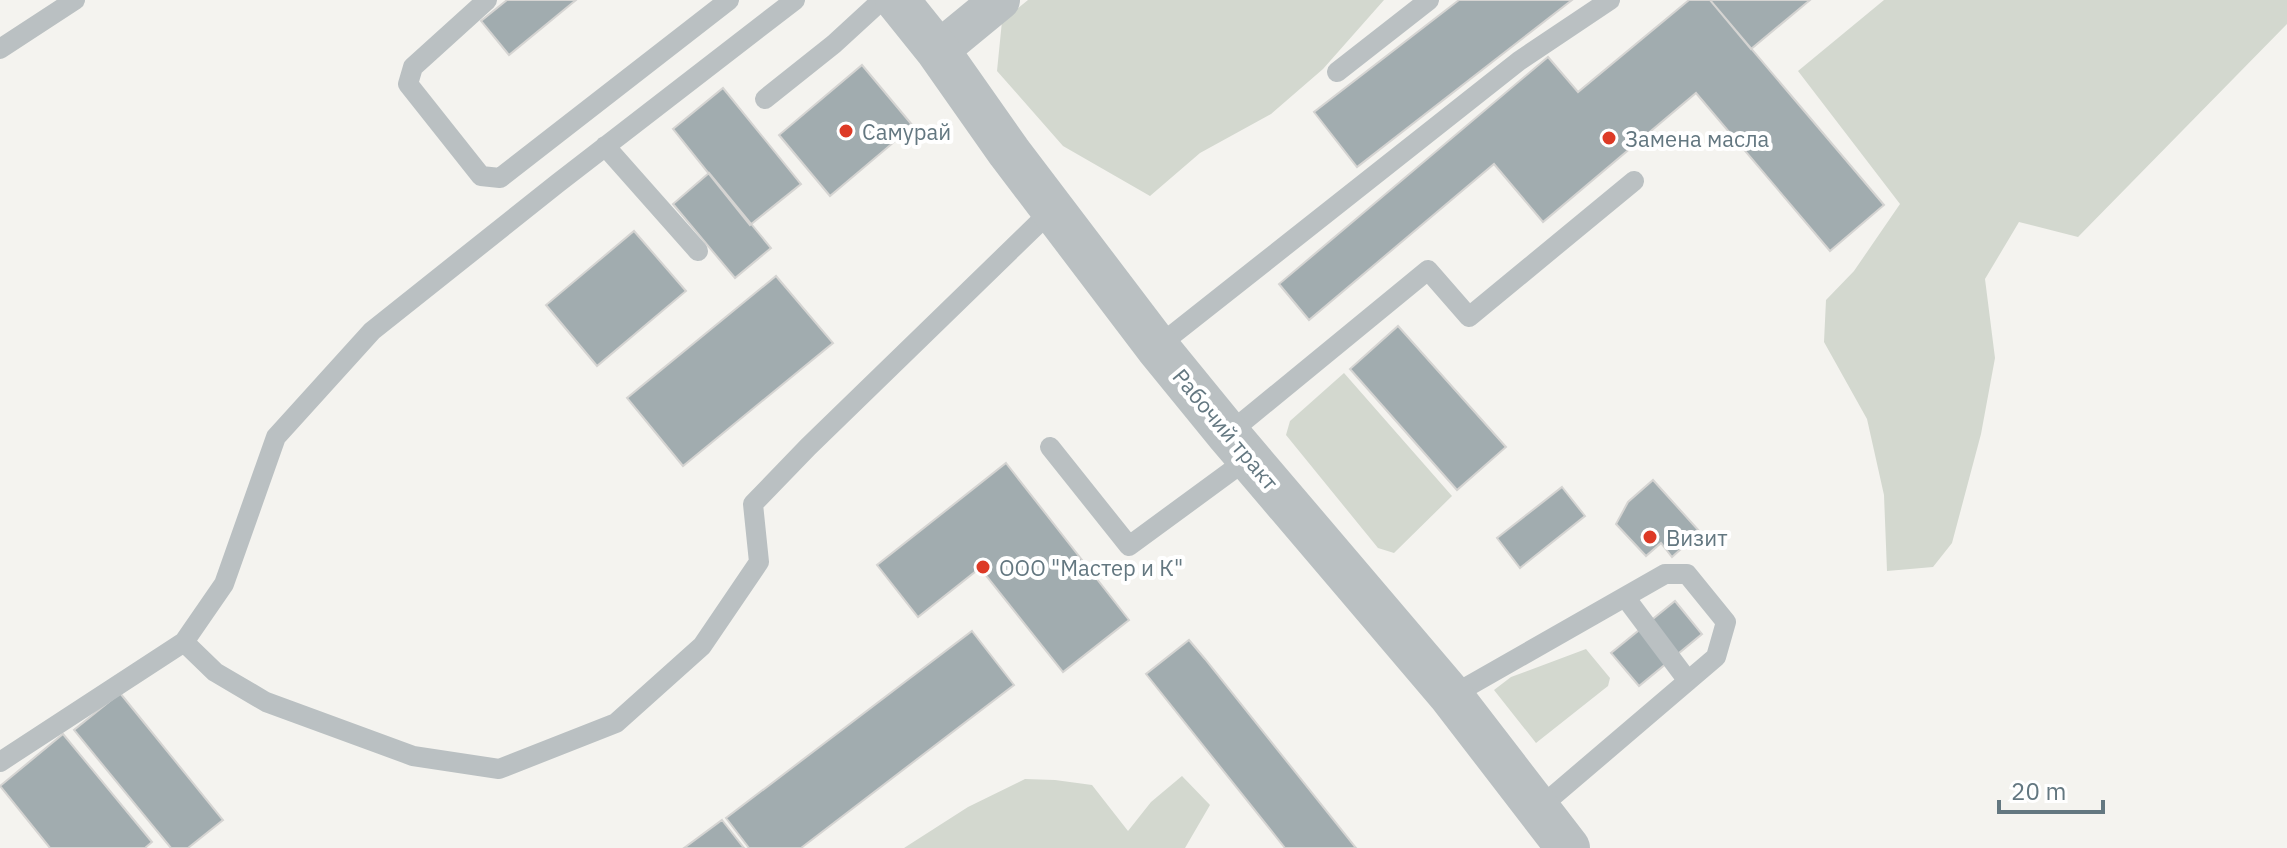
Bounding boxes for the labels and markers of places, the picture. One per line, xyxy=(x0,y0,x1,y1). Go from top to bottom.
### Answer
place label: Самурай xyxy=(862,117,951,146)
marker: Самурай xyxy=(837,122,855,140)
place label: Замена масла xyxy=(1625,124,1770,153)
marker: Замена масла xyxy=(1600,129,1618,147)
place label: Визит xyxy=(1666,523,1728,552)
marker: Визит xyxy=(1641,528,1659,546)
place label: ООО "Мастер и К" xyxy=(999,553,1183,582)
marker: ООО "Мастер и К" xyxy=(974,558,992,576)

